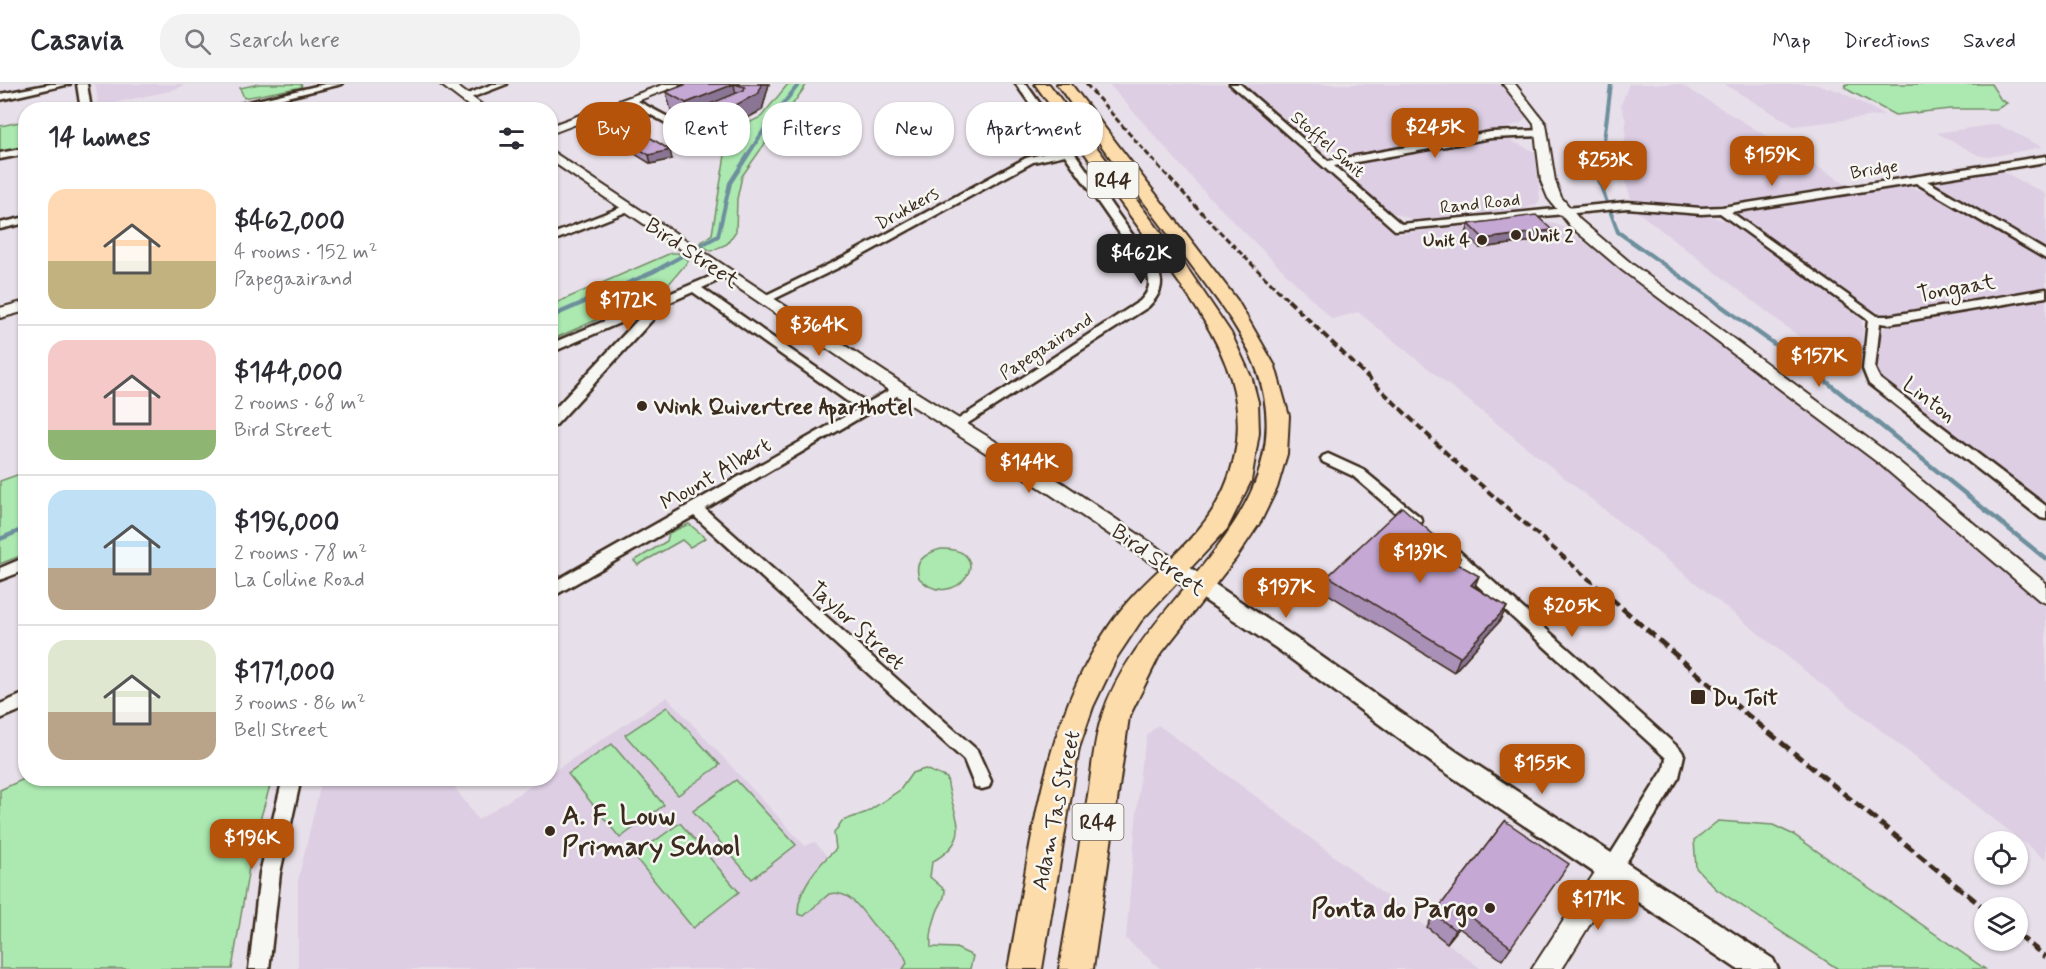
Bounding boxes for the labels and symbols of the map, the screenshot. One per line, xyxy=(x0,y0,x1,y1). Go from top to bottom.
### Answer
street label: Stoffel Smit xyxy=(1285,106,1370,184)
pin: $245K xyxy=(1393,108,1477,159)
pin: $159K xyxy=(1730,136,1814,187)
pin: $253K xyxy=(1563,141,1647,192)
street label: Bridge xyxy=(1848,154,1900,186)
road number: R44 xyxy=(1088,162,1138,198)
street label: Drukkers xyxy=(872,182,943,236)
street label: Rand Road xyxy=(1439,188,1521,220)
street label: Bird Street xyxy=(639,212,745,295)
place label: Unit 2 xyxy=(1528,224,1574,248)
marker: Unit 2 xyxy=(1509,228,1523,242)
place label: Unit 4 xyxy=(1423,229,1471,253)
marker: Unit 4 xyxy=(1475,233,1489,247)
pin: $462K xyxy=(1099,234,1183,285)
street label: Tongaat xyxy=(1915,268,1998,313)
pin: $172K xyxy=(586,281,670,332)
pin: $364K xyxy=(777,306,861,357)
street label: Papegaairand xyxy=(995,308,1098,387)
pin: $157K xyxy=(1777,337,1861,388)
street label: Linton xyxy=(1896,371,1961,430)
place label: Wink Quivertree Aparthotel xyxy=(653,394,913,424)
marker: Wink Quivertree Aparthotel xyxy=(635,399,649,413)
street label: Mount Albert xyxy=(655,432,777,518)
pin: $144K xyxy=(987,443,1071,494)
street label: Bird Street xyxy=(1106,518,1210,603)
pin: $139K xyxy=(1378,533,1462,584)
pin: $197K xyxy=(1244,568,1328,619)
street label: Taylor Street xyxy=(803,576,911,677)
pin: $205K xyxy=(1530,587,1614,638)
place label: Du Toit xyxy=(1712,685,1778,713)
marker: Du Toit xyxy=(1689,688,1707,706)
street label: Adam Tas Street xyxy=(1026,728,1088,893)
pin: $155K xyxy=(1500,744,1584,795)
place label: A. F. Louw Primary School xyxy=(562,799,740,865)
road number: R44 xyxy=(1072,804,1124,840)
pin: $196K xyxy=(210,819,294,870)
marker: A. F. Louw Primary School xyxy=(543,824,557,838)
pin: $171K xyxy=(1556,880,1640,931)
place label: Ponta do Pargo xyxy=(1311,892,1478,928)
marker: Ponta do Pargo xyxy=(1483,901,1497,915)

